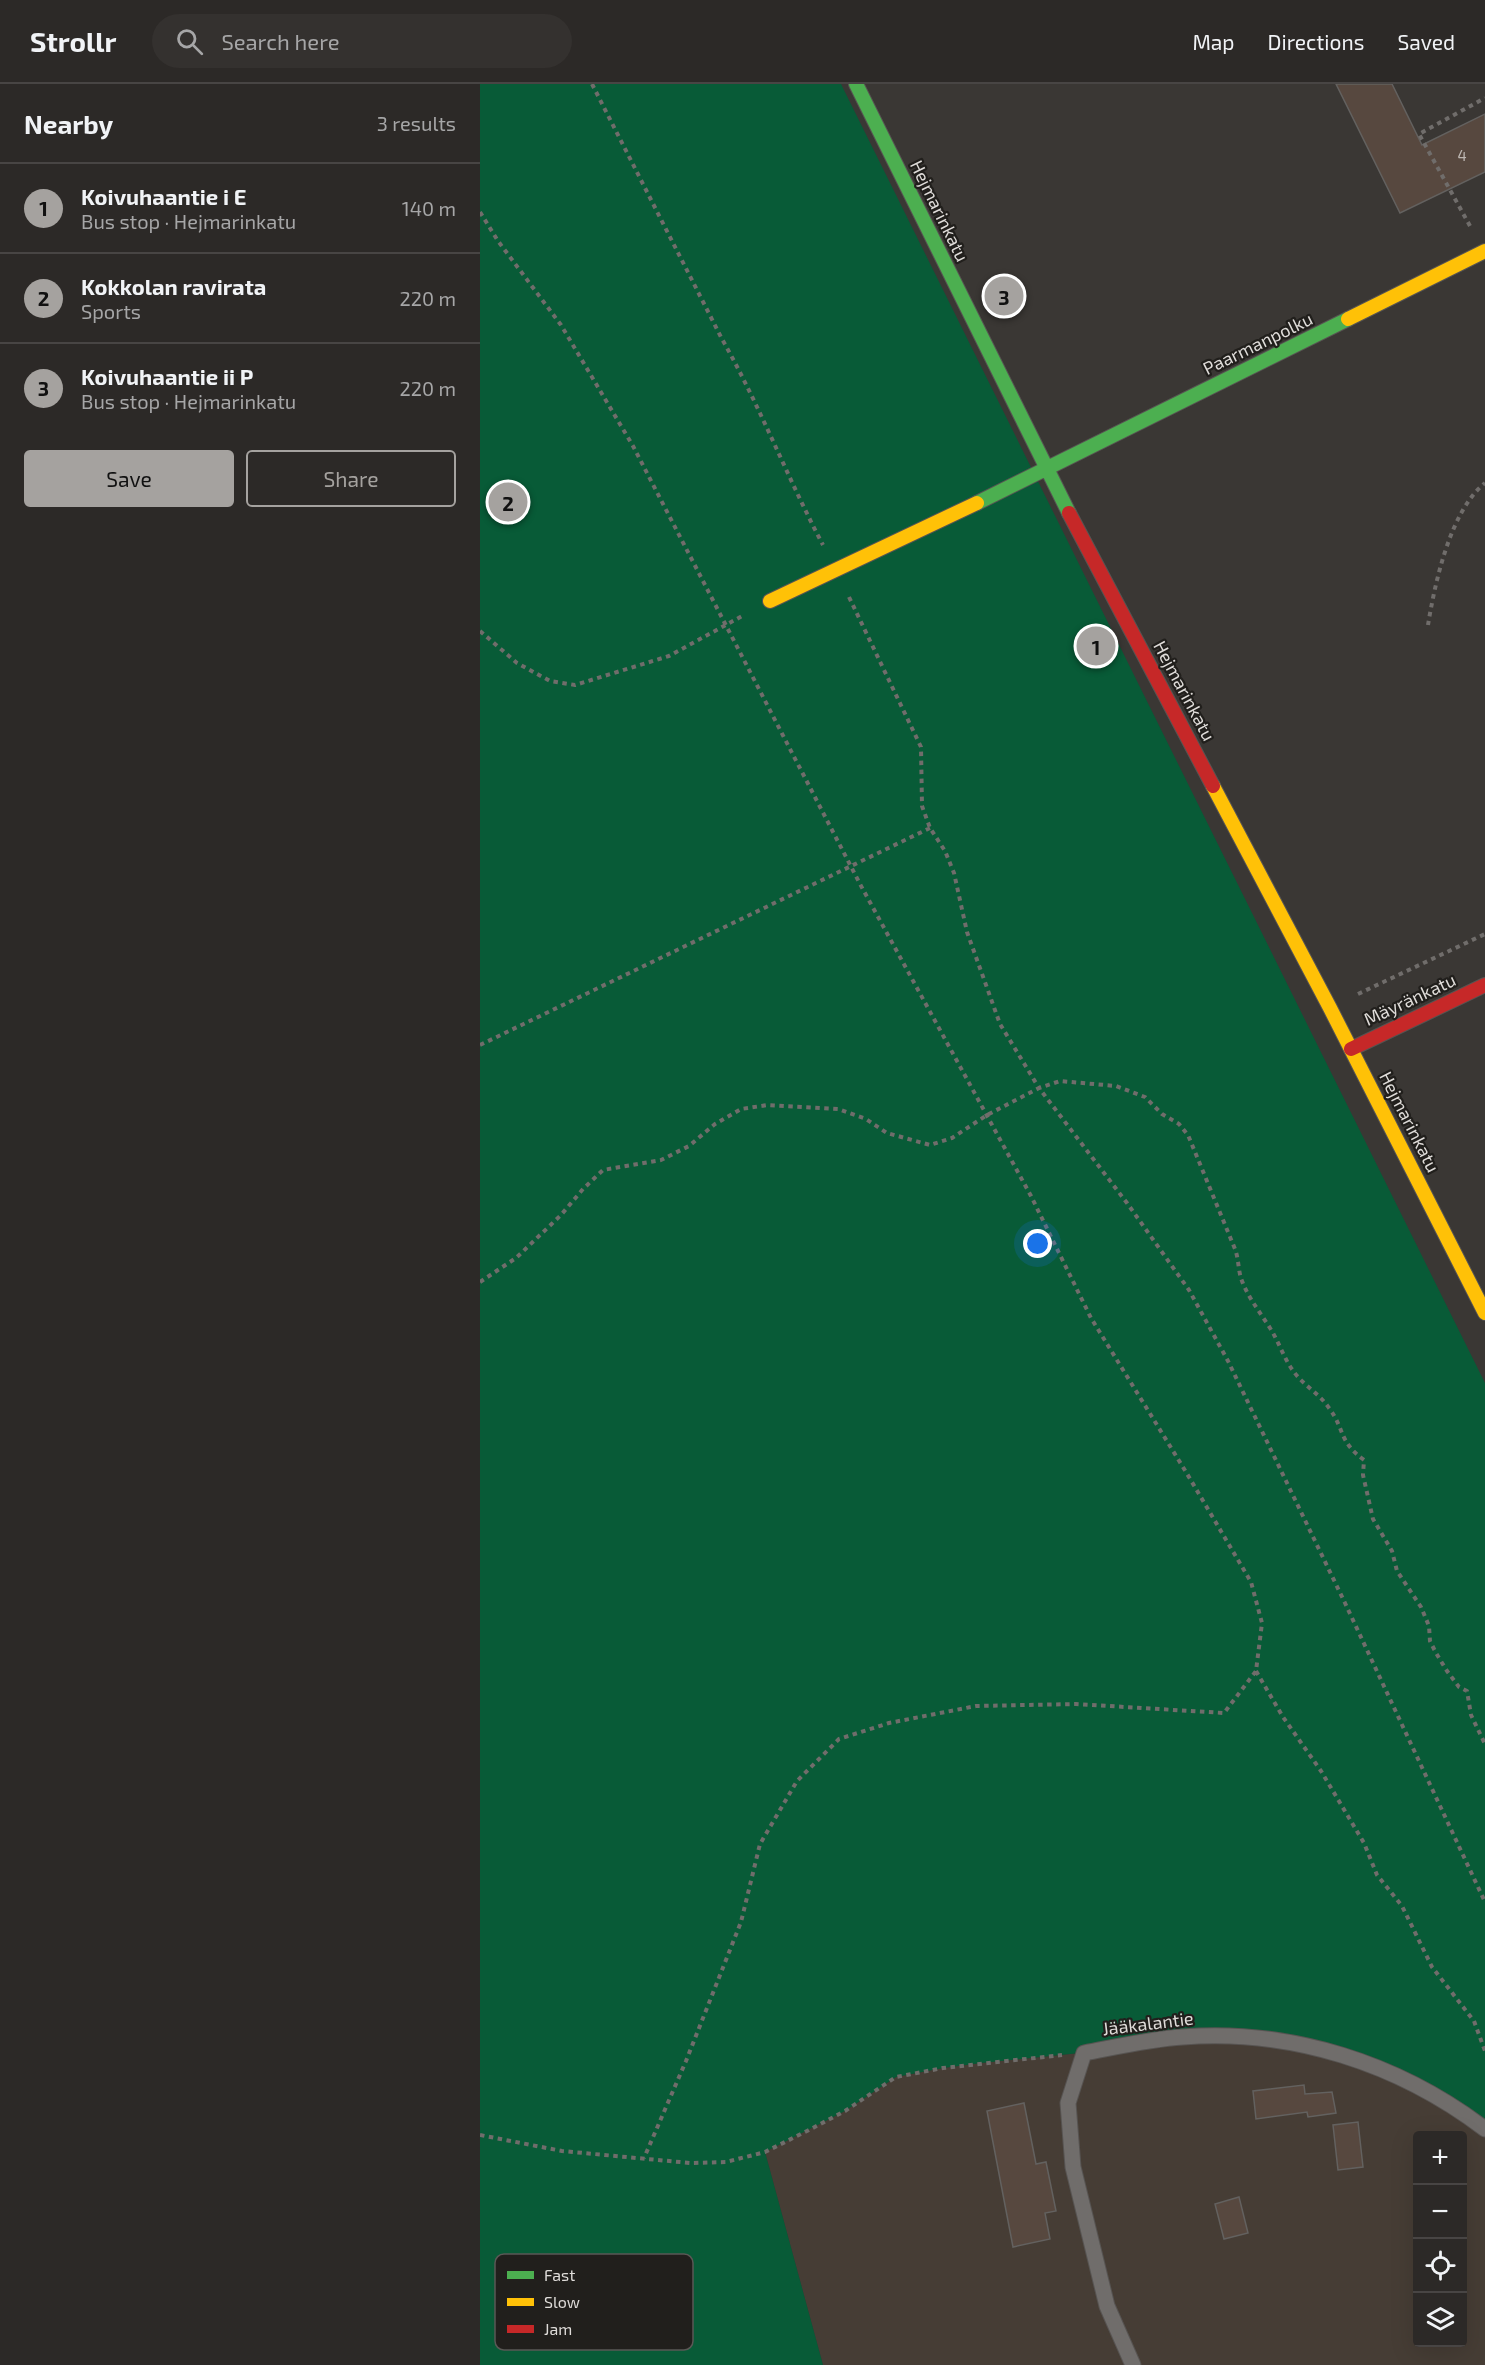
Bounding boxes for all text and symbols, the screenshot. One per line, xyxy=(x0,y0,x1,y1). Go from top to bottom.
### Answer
search box xyxy=(152,14,572,68)
text: Strollr xyxy=(30,24,116,58)
icon: search xyxy=(173,25,206,58)
text: Search here xyxy=(221,28,340,54)
text: Map xyxy=(1192,29,1235,54)
text: Directions xyxy=(1268,29,1364,54)
text: Saved xyxy=(1397,29,1455,54)
text: Nearby xyxy=(24,108,113,139)
text: 3 results xyxy=(377,111,456,135)
house number: 4 xyxy=(1457,146,1467,164)
street label: Hejmarinkatu xyxy=(906,156,974,265)
text: Koivuhaantie i E xyxy=(81,183,246,209)
text: 1 xyxy=(39,196,48,220)
text: 140 m xyxy=(402,196,456,220)
text: Bus stop · Hejmarinkatu xyxy=(81,209,296,233)
text: Kokkolan ravirata xyxy=(81,273,266,299)
pin: 3 xyxy=(984,274,1024,318)
text: 2 xyxy=(38,286,49,310)
text: 220 m xyxy=(399,286,456,310)
text: Sports xyxy=(81,299,141,323)
street label: Paarmanpolku xyxy=(1199,307,1316,379)
text: Koivuhaantie ii P xyxy=(81,363,253,389)
text: 3 xyxy=(38,376,49,400)
text: 220 m xyxy=(399,376,456,400)
text: Bus stop · Hejmarinkatu xyxy=(81,389,296,413)
button: Save xyxy=(24,450,234,507)
button: Share xyxy=(246,450,456,507)
pin: 2 xyxy=(489,480,528,524)
pin: 1 xyxy=(1076,624,1116,668)
street label: Hejmarinkatu xyxy=(1149,637,1220,744)
street label: Mäyränkatu xyxy=(1360,968,1459,1030)
street label: Hejmarinkatu xyxy=(1375,1067,1445,1176)
your location xyxy=(1023,1229,1052,1258)
street label: Jääkalantie xyxy=(1101,2007,1195,2040)
map controls xyxy=(1413,2131,1467,2347)
button: + xyxy=(1413,2131,1467,2185)
button: − xyxy=(1413,2185,1467,2239)
button: locate xyxy=(1413,2239,1467,2293)
legend xyxy=(495,2254,693,2350)
text: Fast xyxy=(544,2265,575,2284)
text: Slow xyxy=(544,2292,580,2311)
button: layers xyxy=(1413,2293,1467,2347)
text: Jam xyxy=(544,2319,572,2338)

